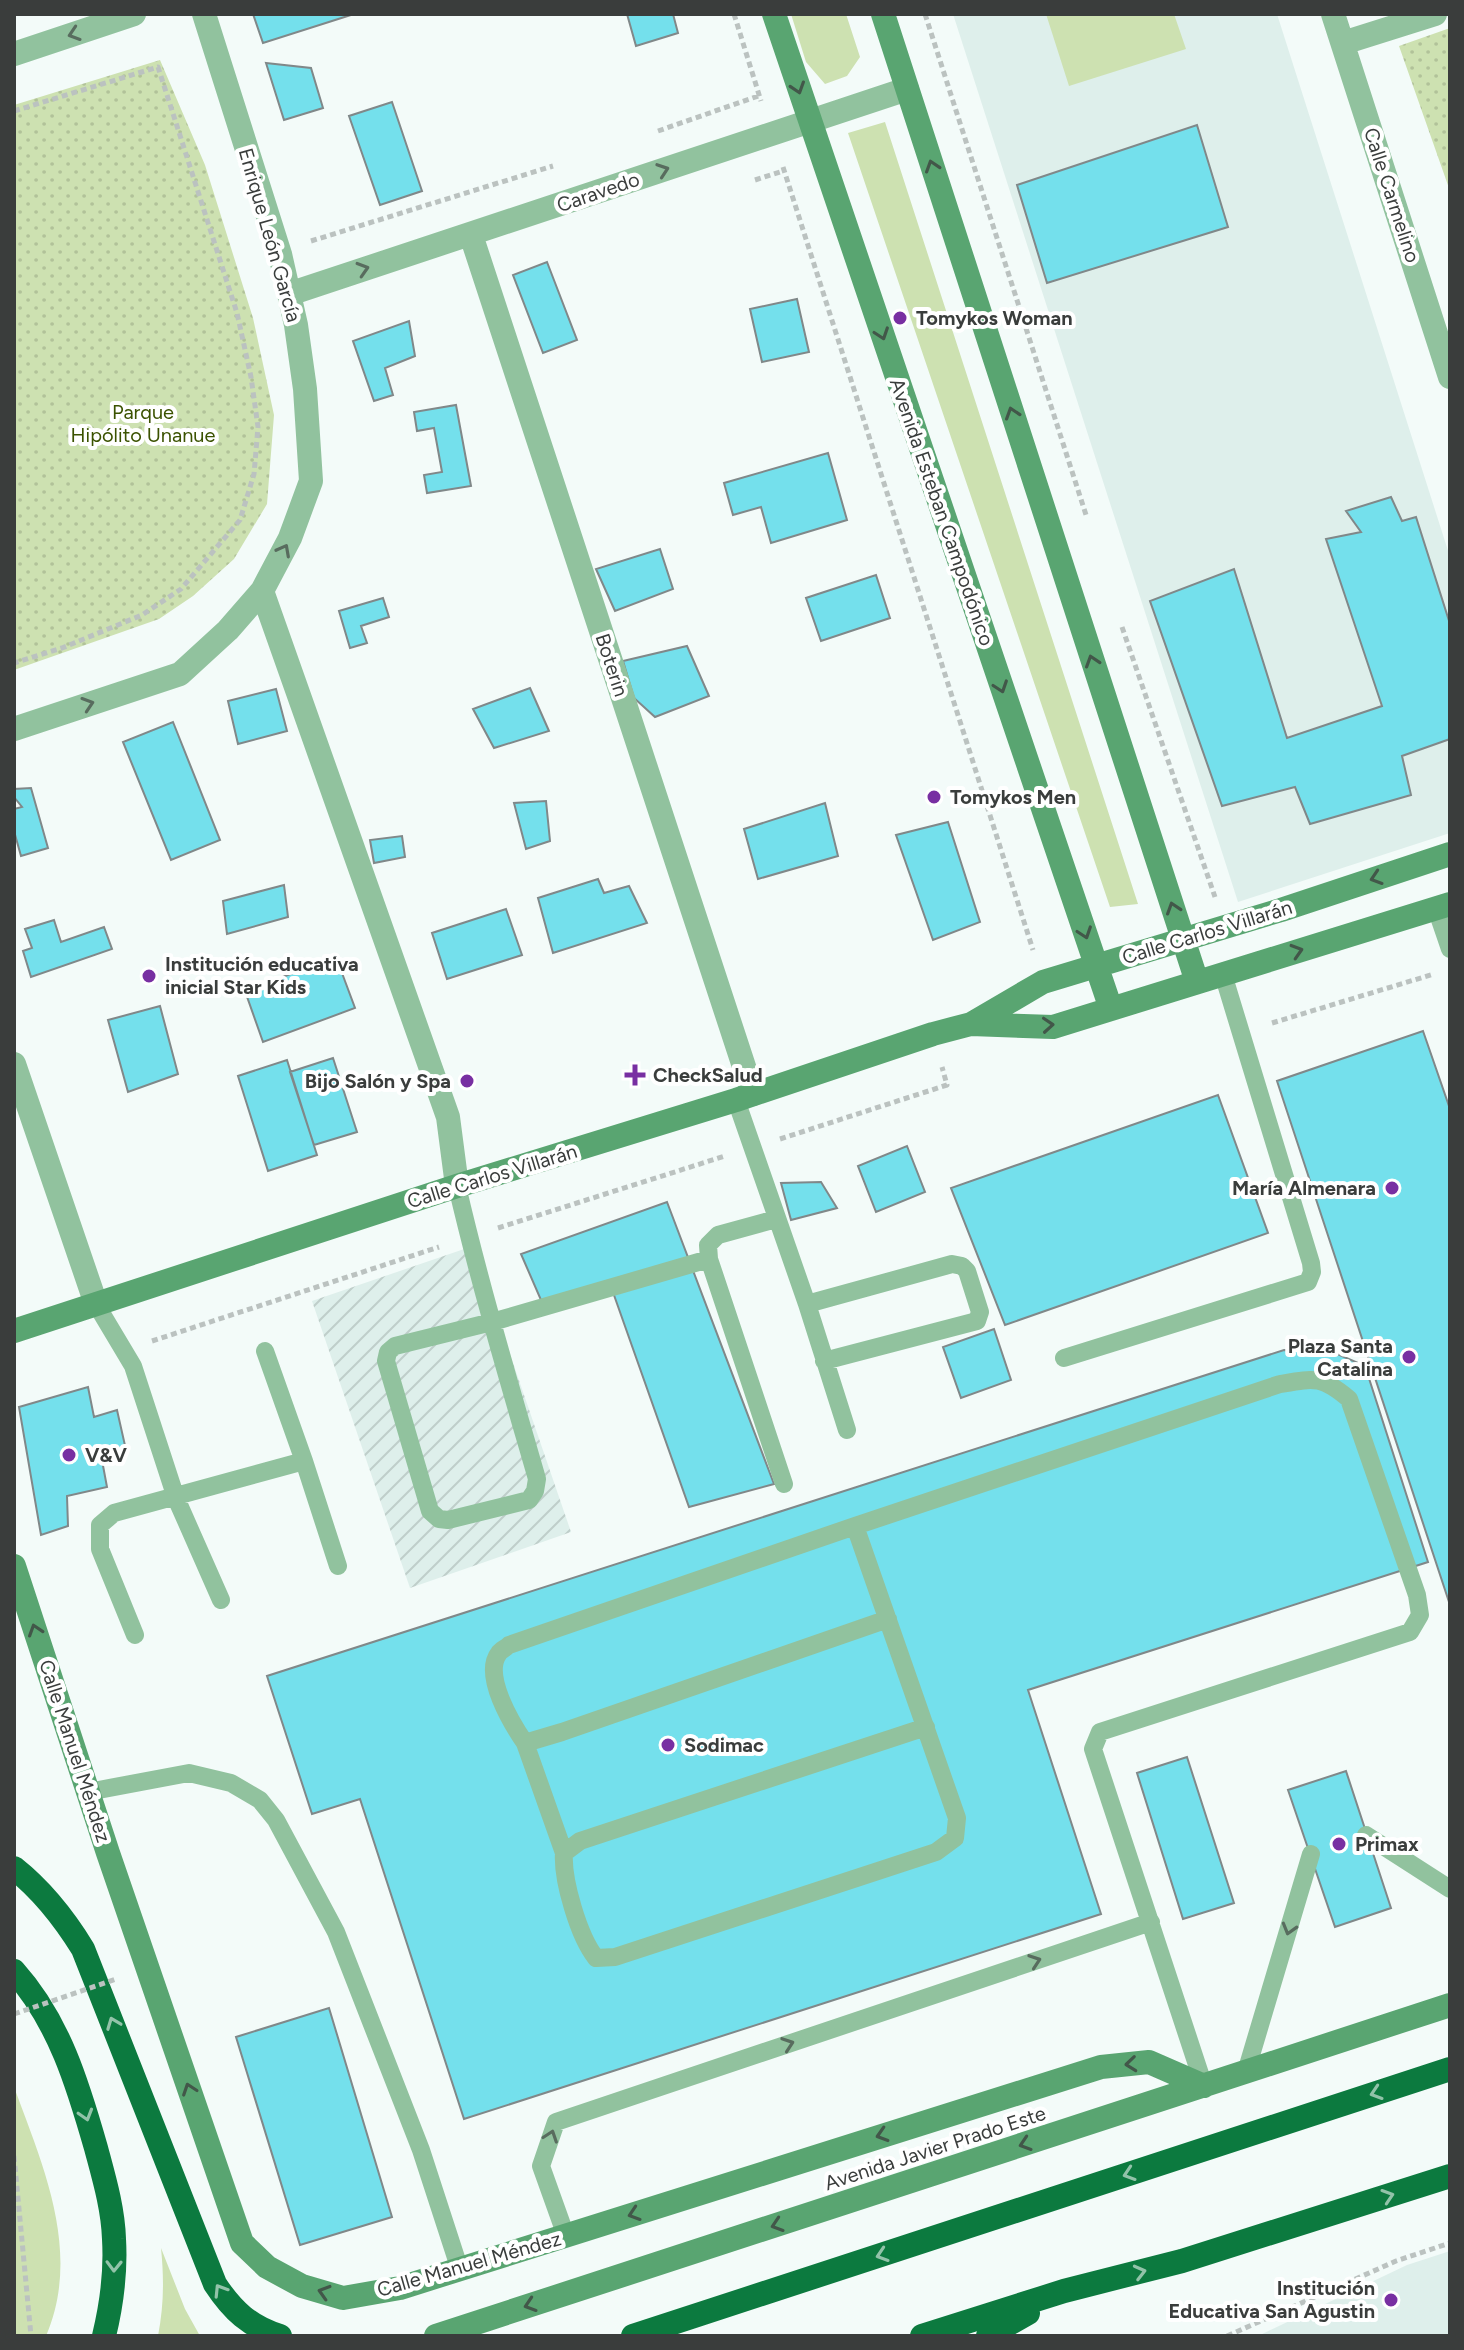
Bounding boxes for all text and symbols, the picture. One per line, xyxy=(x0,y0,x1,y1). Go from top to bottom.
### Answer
one-way arrow xyxy=(68,24,82,40)
one-way arrow xyxy=(789,80,805,94)
street label: Calle Carmelino xyxy=(1359,125,1425,265)
street label: Enrique León García xyxy=(234,145,306,325)
one-way arrow xyxy=(925,160,941,173)
one-way arrow xyxy=(655,163,669,179)
street label: Caravedo xyxy=(554,167,642,217)
one-way arrow xyxy=(355,262,369,278)
place label: Tomykos Woman xyxy=(916,306,1073,330)
marker: Tomykos Woman xyxy=(891,309,909,327)
one-way arrow xyxy=(872,327,888,341)
street label: Avenida Esteban Campodónico xyxy=(885,375,999,649)
park label: Parque Hipólito Unanue xyxy=(71,400,216,447)
one-way arrow xyxy=(1005,407,1021,421)
one-way arrow xyxy=(274,544,289,558)
street label: Boterin xyxy=(591,630,633,700)
one-way arrow xyxy=(1086,654,1102,668)
one-way arrow xyxy=(992,679,1008,693)
one-way arrow xyxy=(80,698,94,714)
place label: Tomykos Men xyxy=(950,785,1076,809)
marker: Tomykos Men xyxy=(925,788,943,806)
one-way arrow xyxy=(1370,869,1383,885)
street label: Calle Carlos Villarán xyxy=(1119,895,1295,969)
one-way arrow xyxy=(1166,902,1182,915)
one-way arrow xyxy=(1075,925,1091,939)
one-way arrow xyxy=(1290,944,1303,960)
place label: Institución educativa inicial Star Kids xyxy=(165,952,359,999)
marker: Institución educativa inicial Star Kids xyxy=(140,967,158,985)
one-way arrow xyxy=(1042,1017,1055,1034)
place label: CheckSalud xyxy=(653,1063,763,1087)
marker: CheckSalud xyxy=(624,1064,646,1086)
place label: Bijo Salón y Spa xyxy=(305,1069,451,1093)
marker: Bijo Salón y Spa xyxy=(458,1072,476,1090)
street label: Calle Carlos Villarán xyxy=(404,1139,580,1213)
place label: María Almenara xyxy=(1232,1176,1376,1200)
marker: María Almenara xyxy=(1383,1179,1401,1197)
place label: Plaza Santa Catalina xyxy=(1288,1334,1393,1381)
marker: Plaza Santa Catalina xyxy=(1400,1348,1418,1366)
place label: V&V xyxy=(85,1443,127,1467)
marker: V&V xyxy=(60,1446,78,1464)
one-way arrow xyxy=(28,1623,44,1637)
street label: Calle Manuel Méndez xyxy=(34,1657,116,1845)
place label: Sodimac xyxy=(684,1733,764,1757)
marker: Sodimac xyxy=(659,1736,677,1754)
place label: Primax xyxy=(1355,1832,1419,1856)
marker: Primax xyxy=(1330,1835,1348,1853)
one-way arrow xyxy=(1282,1921,1298,1935)
one-way arrow xyxy=(1027,1954,1041,1970)
one-way arrow xyxy=(106,2017,123,2031)
one-way arrow xyxy=(780,2037,794,2053)
one-way arrow xyxy=(1124,2055,1137,2072)
one-way arrow xyxy=(183,2082,199,2096)
one-way arrow xyxy=(1370,2084,1384,2100)
street label: Avenida Javier Prado Este xyxy=(821,2101,1049,2195)
one-way arrow xyxy=(77,2107,93,2121)
one-way arrow xyxy=(876,2126,889,2142)
one-way arrow xyxy=(542,2130,558,2144)
one-way arrow xyxy=(1018,2135,1032,2151)
one-way arrow xyxy=(1122,2165,1136,2181)
one-way arrow xyxy=(1381,2189,1395,2205)
one-way arrow xyxy=(628,2204,642,2220)
one-way arrow xyxy=(771,2215,785,2231)
street label: Calle Manuel Méndez xyxy=(374,2226,564,2302)
one-way arrow xyxy=(875,2245,889,2261)
one-way arrow xyxy=(106,2260,123,2273)
one-way arrow xyxy=(1132,2264,1146,2281)
place label: Institución Educativa San Agustin xyxy=(1169,2276,1375,2323)
one-way arrow xyxy=(214,2285,229,2299)
one-way arrow xyxy=(317,2285,331,2301)
marker: Institución Educativa San Agustin xyxy=(1382,2291,1400,2309)
one-way arrow xyxy=(524,2296,538,2312)

